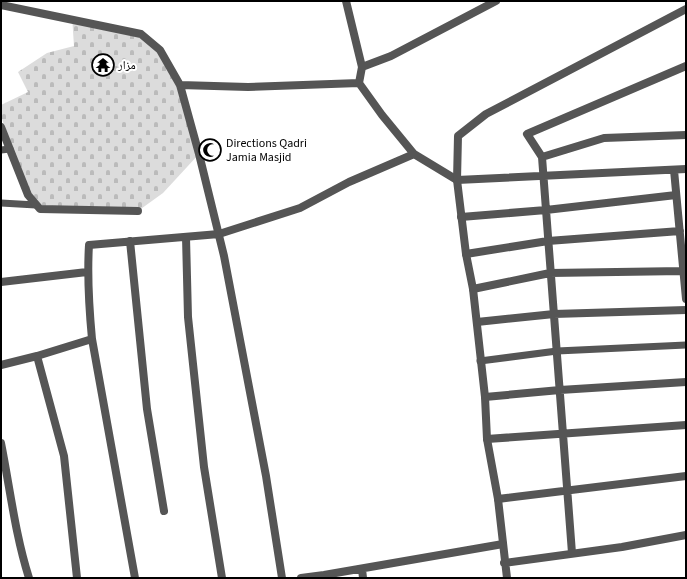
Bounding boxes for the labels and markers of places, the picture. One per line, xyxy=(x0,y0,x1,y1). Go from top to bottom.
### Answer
temple icon: مزار xyxy=(90,52,116,78)
place label: مزار xyxy=(117,57,136,74)
place label: Directions Qadri Jamia Masjid xyxy=(226,135,307,166)
mosque icon: Directions Qadri Jamia Masjid xyxy=(197,137,223,163)

